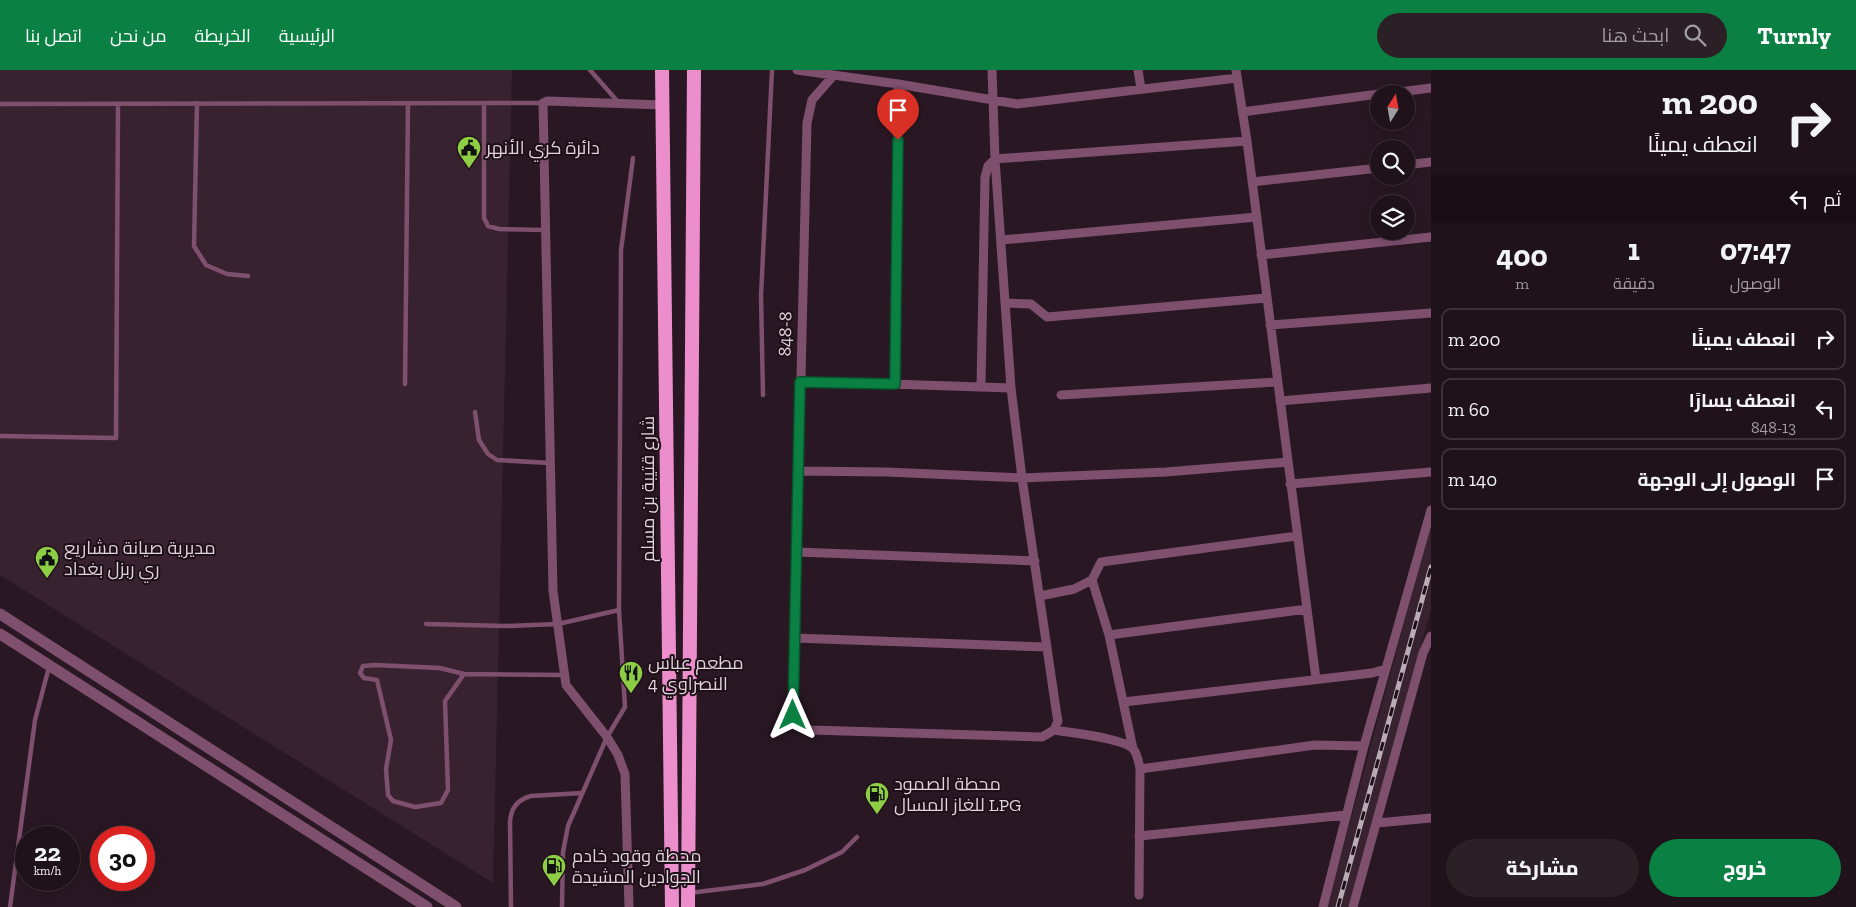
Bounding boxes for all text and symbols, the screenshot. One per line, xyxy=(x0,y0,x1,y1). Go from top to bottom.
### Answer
search box xyxy=(1377,13,1727,58)
icon: search xyxy=(1681,21,1709,49)
text: Turnly xyxy=(1757,21,1831,50)
text: ابحث هنا xyxy=(1601,24,1669,47)
text: اتصل بنا xyxy=(25,25,82,47)
text: من نحن xyxy=(110,25,167,47)
text: الخريطة xyxy=(195,25,251,47)
text: الرئيسية xyxy=(279,25,335,47)
text: 200 m xyxy=(1662,81,1758,123)
north arrow xyxy=(1370,85,1415,130)
map controls xyxy=(1370,85,1415,240)
pin xyxy=(877,89,919,140)
icon: right xyxy=(1776,90,1841,155)
icon: arrive xyxy=(884,96,912,124)
text: انعطف يمينًا xyxy=(1647,131,1758,158)
public building icon: دائرة كري الأنهر xyxy=(456,135,482,169)
place label: دائرة كري الأنهر xyxy=(485,137,600,162)
button: search xyxy=(1370,140,1415,185)
icon: left xyxy=(1785,185,1813,213)
text: ثم xyxy=(1823,188,1841,211)
button: layers xyxy=(1370,195,1415,240)
text: 1 xyxy=(1628,232,1640,268)
text: 07:47 xyxy=(1720,232,1791,268)
text: 400 xyxy=(1496,238,1548,274)
text: m xyxy=(1515,274,1529,293)
text: دقيقة xyxy=(1613,274,1655,293)
text: الوصول xyxy=(1730,274,1781,293)
street label: 848-8 xyxy=(774,311,796,357)
icon: right xyxy=(1811,325,1839,353)
text: 200 m xyxy=(1448,328,1500,351)
text: انعطف يمينًا xyxy=(1691,328,1796,351)
text: انعطف يسارًا xyxy=(1689,389,1796,412)
icon: left xyxy=(1811,395,1839,423)
text: 60 m xyxy=(1448,398,1490,421)
street label: شارع قتيبة بن مسلم xyxy=(637,416,660,562)
text: 848-13 xyxy=(1751,418,1796,437)
icon: arrive xyxy=(1811,465,1839,493)
text: 140 m xyxy=(1448,468,1497,491)
text: الوصول إلى الوجهة xyxy=(1638,468,1796,491)
place label: مديرية صيانة مشاريع ري ربزل بغداد xyxy=(64,537,215,583)
public building icon: مديرية صيانة مشاريع ري ربزل بغداد xyxy=(34,545,60,579)
place label: مطعم عباس النصراوي 4 xyxy=(648,652,744,698)
restaurant icon: مطعم عباس النصراوي 4 xyxy=(618,660,644,694)
position arrow xyxy=(766,688,818,740)
place label: محطة الصمود للغاز المسال LPG xyxy=(894,773,1021,816)
fuel station icon: محطة الصمود للغاز المسال LPG xyxy=(864,781,890,815)
speed limit sign: 30 xyxy=(90,826,155,891)
text: 22 xyxy=(34,837,61,867)
button: مشاركة xyxy=(1446,839,1639,897)
button: خروج xyxy=(1649,839,1841,897)
place label: محطة وقود خادم الجوادين المشيدة xyxy=(572,845,702,888)
fuel station icon: محطة وقود خادم الجوادين المشيدة xyxy=(541,853,567,887)
text: km/h xyxy=(34,864,61,878)

